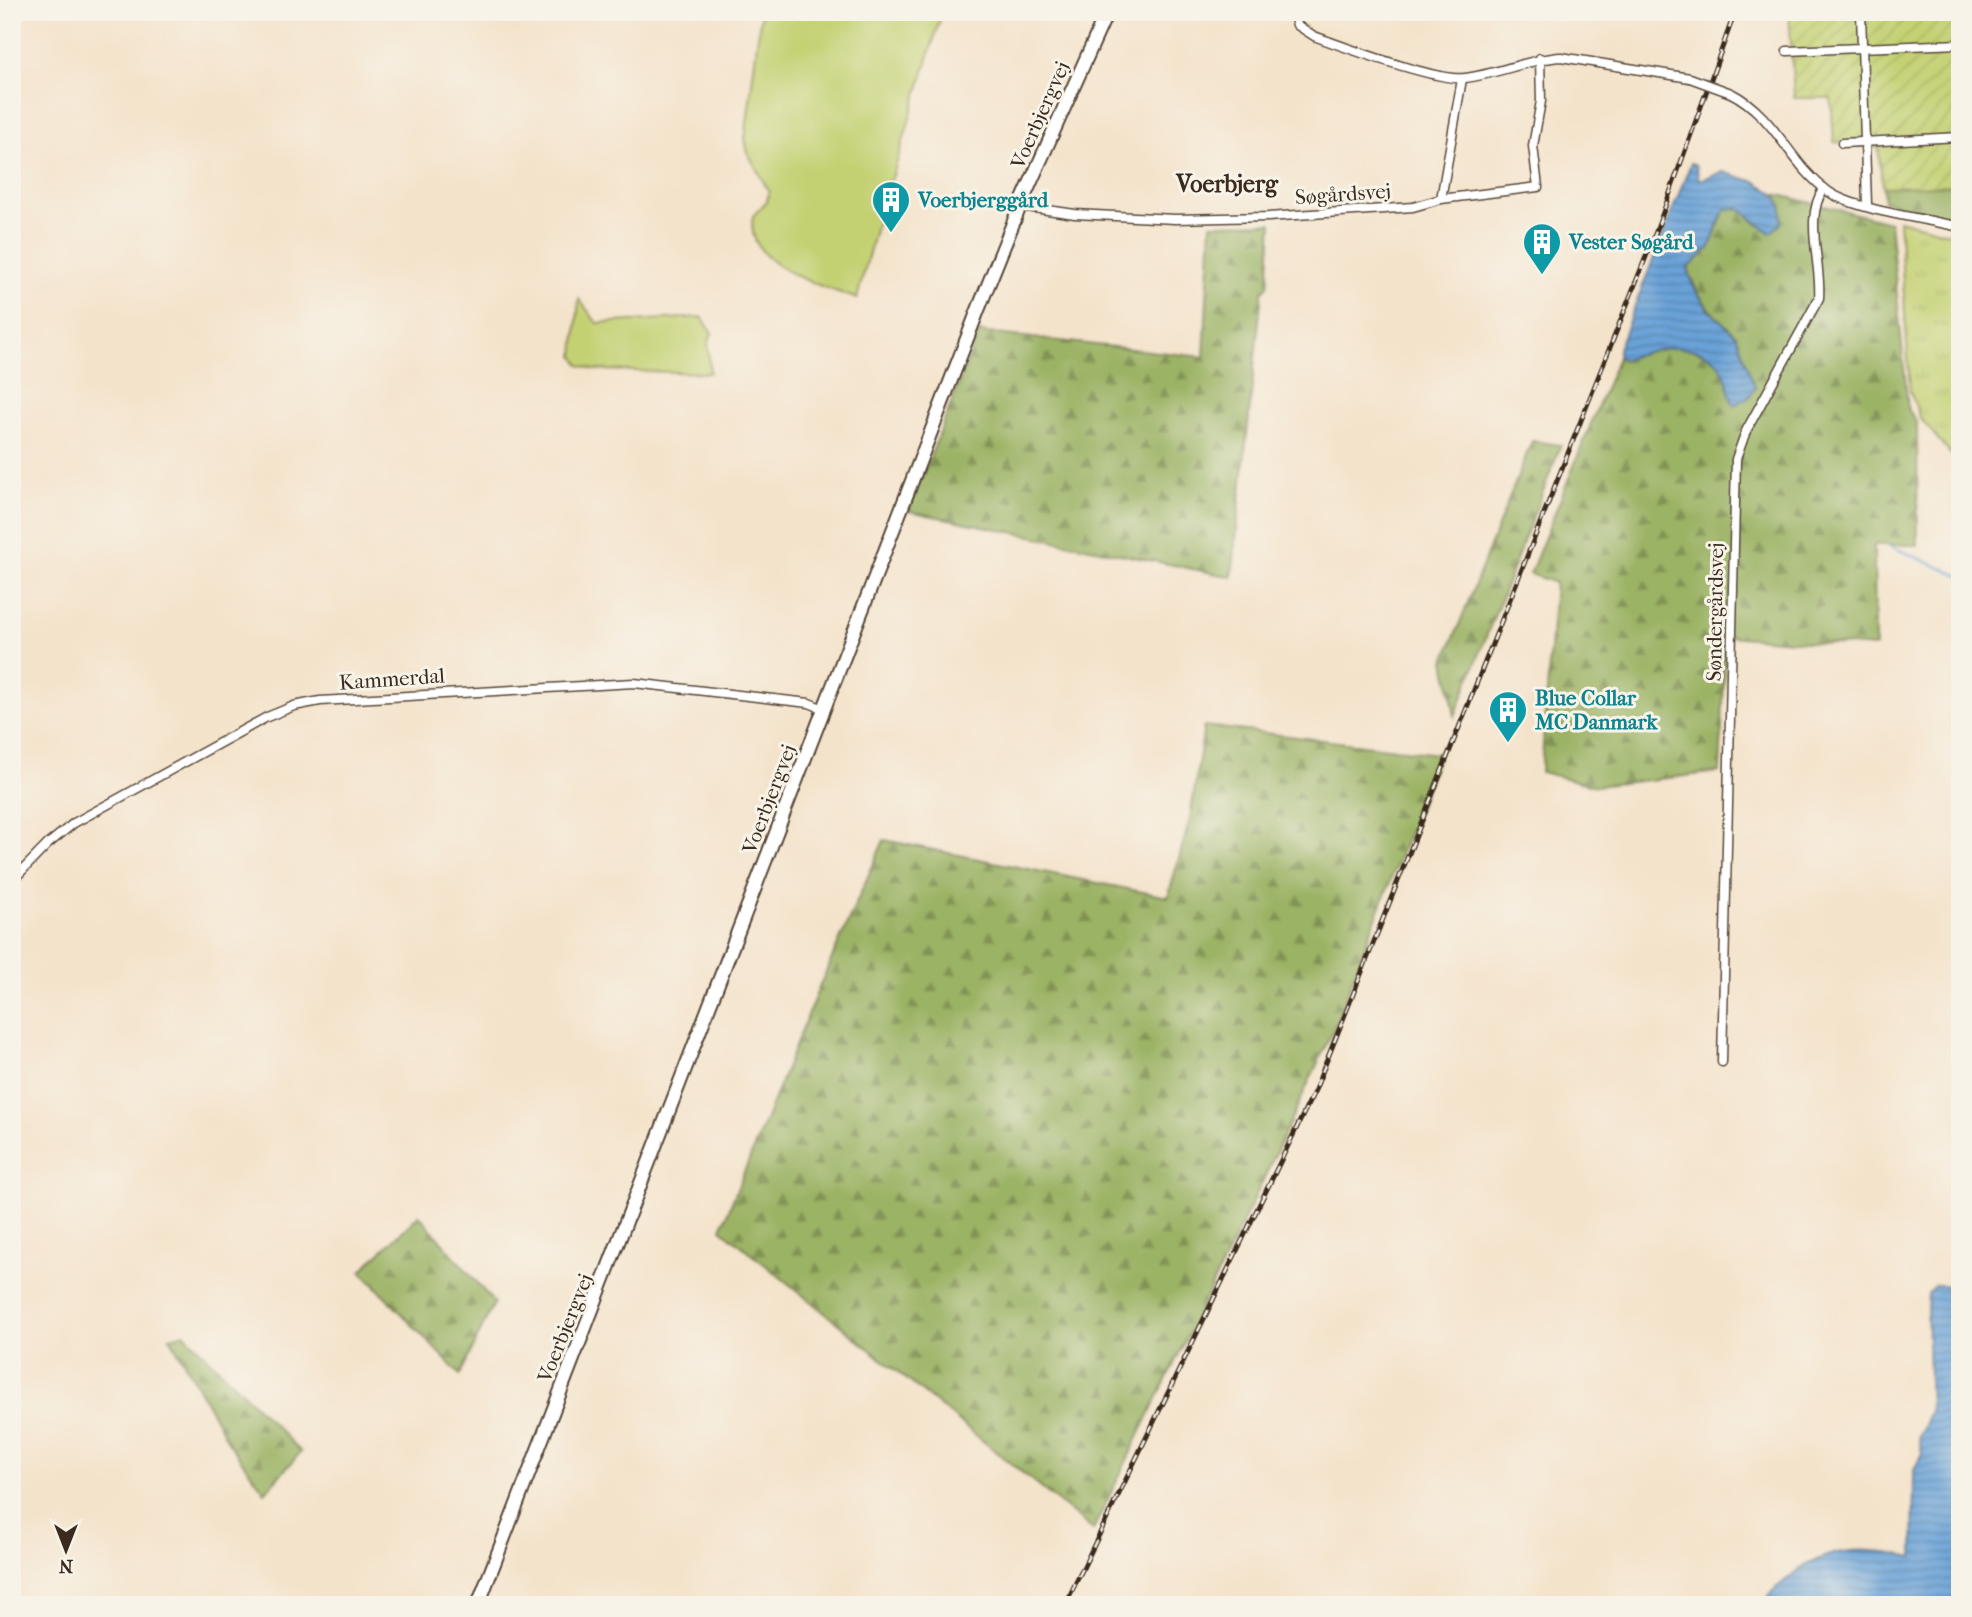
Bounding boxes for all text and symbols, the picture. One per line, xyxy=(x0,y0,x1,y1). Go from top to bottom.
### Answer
street label: Voerbjergvej xyxy=(1005,58,1074,173)
district label: Voerbjerg xyxy=(1175,170,1279,198)
building icon: Voerbjerggård xyxy=(870,179,912,234)
street label: Søgårdsvej xyxy=(1294,179,1392,209)
place label: Voerbjerggård xyxy=(917,188,1049,212)
building icon: Vester Søgård xyxy=(1521,221,1563,276)
place label: Vester Søgård xyxy=(1568,230,1694,254)
street label: Søndergårdsvej xyxy=(1702,542,1728,682)
street label: Kammerdal xyxy=(338,663,446,695)
place label: Blue Collar MC Danmark xyxy=(1534,686,1658,734)
building icon: Blue Collar MC Danmark xyxy=(1487,689,1529,744)
street label: Voerbjergvej xyxy=(737,741,801,858)
street label: Voerbjergvej xyxy=(532,1270,598,1387)
north arrow xyxy=(32,1516,102,1586)
text: N xyxy=(58,1555,73,1577)

